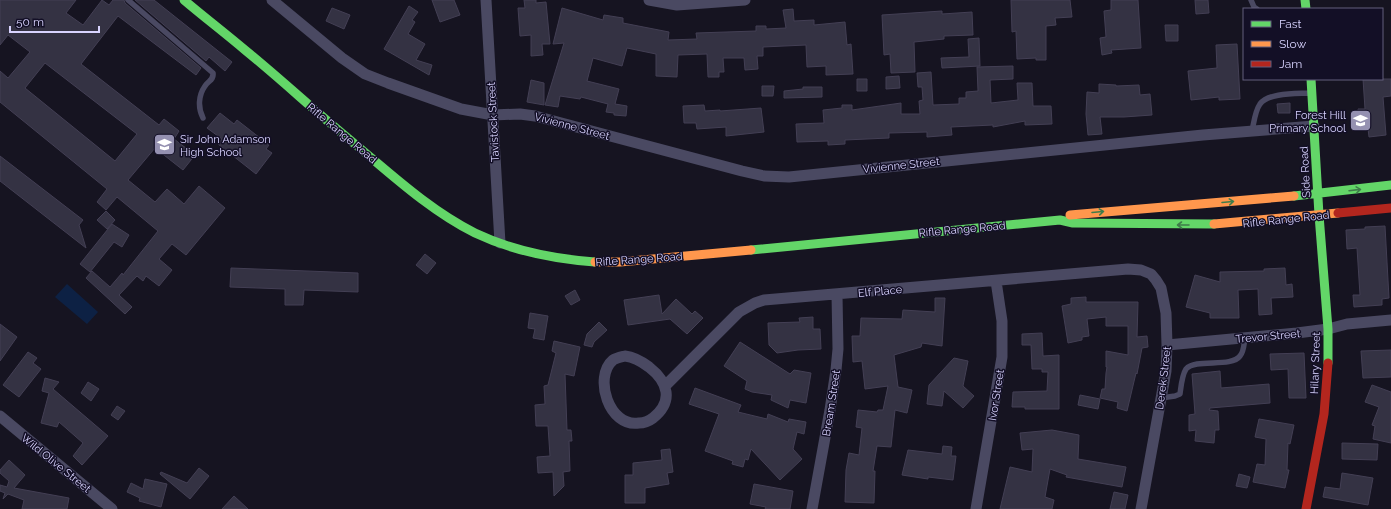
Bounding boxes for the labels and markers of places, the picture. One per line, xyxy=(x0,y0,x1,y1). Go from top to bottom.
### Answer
school or university icon: Forest Hill Primary School xyxy=(1348,108,1374,134)
place label: Forest Hill Primary School xyxy=(1269,109,1346,135)
school or university icon: Sir John Adamson High School xyxy=(152,132,178,158)
place label: Sir John Adamson High School xyxy=(180,133,271,159)

